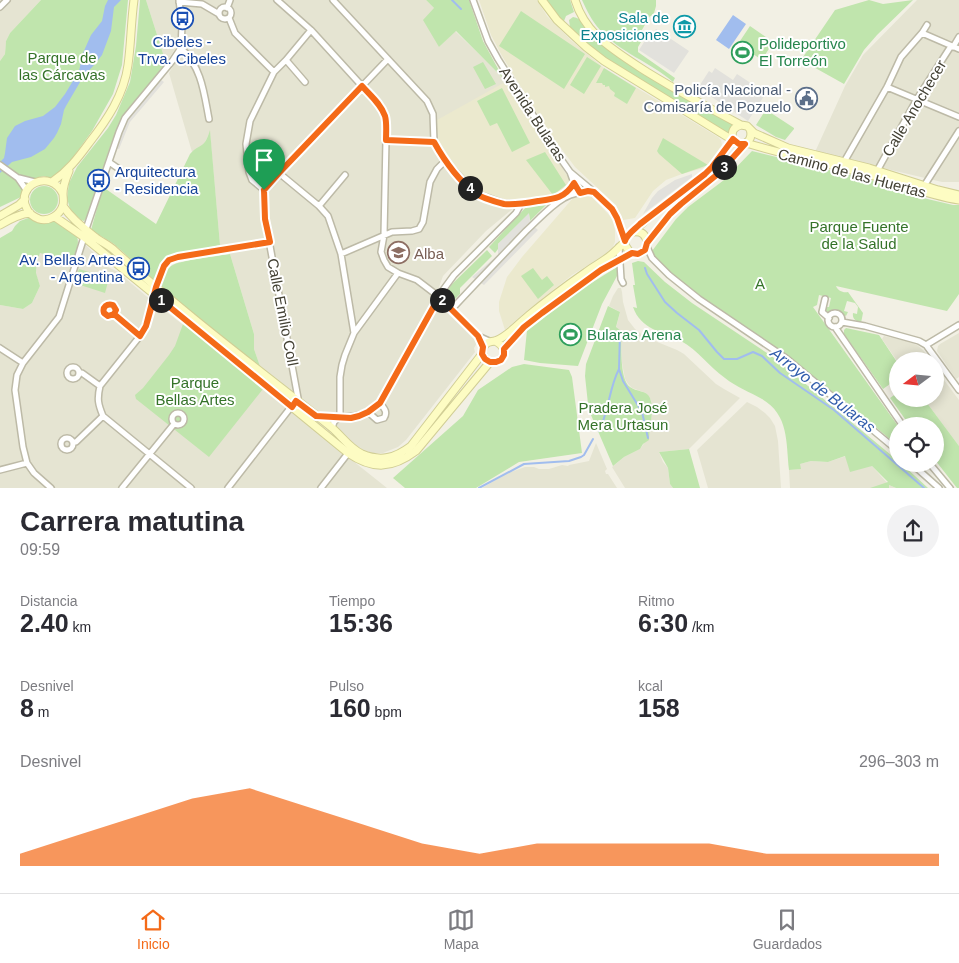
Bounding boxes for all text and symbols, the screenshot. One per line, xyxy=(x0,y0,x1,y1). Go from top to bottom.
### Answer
bus stop icon: Cibeles - Trva. Cibeles xyxy=(170,6,194,30)
place label: Sala de Exposiciones xyxy=(581,9,669,43)
museum icon: Sala de Exposiciones xyxy=(673,14,697,38)
place label: Cibeles - Trva. Cibeles xyxy=(138,33,226,67)
place label: Polideportivo El Torreón xyxy=(759,35,846,69)
sports icon: Polideportivo El Torreón xyxy=(731,40,755,64)
park label: Parque de las Cárcavas xyxy=(19,49,105,83)
street label: Calle Anochecer xyxy=(879,57,949,159)
street label: Avenida Bularas xyxy=(496,64,570,164)
place label: Policía Nacional - Comisaría de Pozuelo xyxy=(643,81,791,115)
public building icon: Policía Nacional - Comisaría de Pozuelo xyxy=(795,86,819,110)
pin xyxy=(243,139,285,190)
street label: Camino de las Huertas xyxy=(776,145,928,201)
icon: arrive xyxy=(250,146,278,174)
pin: 3 xyxy=(712,154,736,180)
text: 3 xyxy=(721,159,728,175)
place label: Arquitectura - Residencia xyxy=(115,163,199,197)
bus stop icon: Arquitectura - Residencia xyxy=(87,168,111,192)
pin: 4 xyxy=(458,176,482,200)
text: 4 xyxy=(467,180,474,196)
park label: Parque Fuente de la Salud xyxy=(809,218,909,252)
school or university icon: Alba xyxy=(386,241,410,265)
place label: Alba xyxy=(414,245,445,262)
place label: Av. Bellas Artes - Argentina xyxy=(19,251,124,285)
bus stop icon: Av. Bellas Artes - Argentina xyxy=(127,256,151,280)
street label: Calle Emilio Coll xyxy=(264,257,302,367)
park label: A xyxy=(755,275,765,292)
pin: 1 xyxy=(148,288,174,312)
pin: 2 xyxy=(430,288,454,312)
text: 1 xyxy=(158,292,165,308)
text: 2 xyxy=(439,292,446,308)
sports icon: Bularas Arena xyxy=(559,322,583,346)
place label: Bularas Arena xyxy=(587,326,682,343)
water label: Arroyo de Bularas xyxy=(767,343,879,436)
north arrow xyxy=(889,352,944,408)
map controls xyxy=(889,352,944,472)
park label: Parque Bellas Artes xyxy=(155,374,235,408)
park label: Pradera José Mera Urtasun xyxy=(578,399,668,433)
button: locate xyxy=(889,417,944,472)
button: share xyxy=(887,505,939,557)
text: Carrera matutina xyxy=(20,506,244,537)
text: 09:59 xyxy=(20,541,60,558)
text: Distancia xyxy=(20,593,78,609)
text: Tiempo xyxy=(329,593,375,609)
text: Ritmo xyxy=(638,593,675,609)
text: 2.40 xyxy=(20,609,69,637)
text: 15:36 xyxy=(329,609,393,637)
text: 6:30 xyxy=(638,609,688,637)
text: km xyxy=(69,619,91,635)
text: /km xyxy=(688,619,715,635)
text: Desnivel xyxy=(20,678,74,694)
text: Pulso xyxy=(329,678,364,694)
text: kcal xyxy=(638,678,663,694)
text: 8 xyxy=(20,694,34,722)
text: 160 xyxy=(329,694,371,722)
text: 158 xyxy=(638,694,680,722)
text: m xyxy=(34,704,49,720)
text: bpm xyxy=(371,704,402,720)
text: Desnivel xyxy=(20,753,81,770)
text: 296–303 m xyxy=(859,753,939,770)
tab: Inicio xyxy=(137,906,170,952)
tab: Mapa xyxy=(444,906,479,952)
tab: Guardados xyxy=(753,906,822,952)

